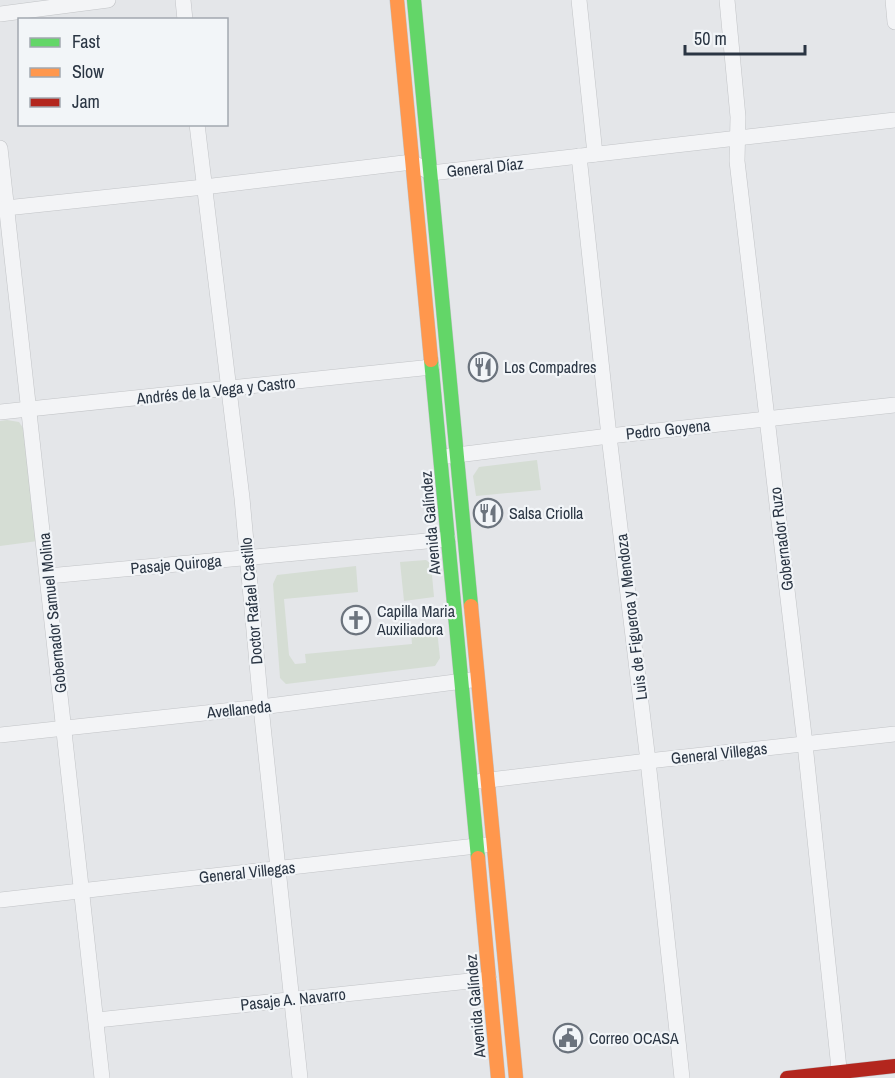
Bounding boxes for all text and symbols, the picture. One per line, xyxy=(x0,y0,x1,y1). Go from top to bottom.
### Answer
legend xyxy=(18,18,228,126)
scale bar xyxy=(685,18,805,56)
text: 50 m xyxy=(694,26,727,51)
text: Fast xyxy=(72,29,100,54)
text: Slow xyxy=(72,59,104,84)
text: Jam xyxy=(72,89,100,114)
street label: General Díaz xyxy=(445,152,525,182)
restaurant icon: Los Compadres xyxy=(467,351,499,383)
place label: Los Compadres xyxy=(504,356,597,378)
street label: Andrés de la Vega y Castro xyxy=(134,371,297,409)
street label: Pedro Goyena xyxy=(625,414,712,444)
street label: Avenida Galíndez xyxy=(414,470,446,577)
street label: Gobernador Ruzo xyxy=(764,486,798,592)
restaurant icon: Salsa Criolla xyxy=(472,497,504,529)
place label: Salsa Criolla xyxy=(509,502,584,524)
street label: Gobernador Samuel Molina xyxy=(33,531,71,694)
street label: Luis de Figueroa y Mendoza xyxy=(610,532,652,701)
street label: Doctor Rafael Castillo xyxy=(234,536,268,666)
street label: Pasaje Quiroga xyxy=(130,549,223,579)
place label: Capilla Maria Auxiliadora xyxy=(376,600,456,640)
church icon: Capilla Maria Auxiliadora xyxy=(340,604,372,636)
street label: Avellaneda xyxy=(205,695,273,723)
street label: General Villegas xyxy=(670,737,768,769)
street label: General Villegas xyxy=(198,856,296,888)
street label: Avenida Galíndez xyxy=(459,953,491,1060)
street label: Pasaje A. Navarro xyxy=(239,983,347,1015)
public building icon: Correo OCASA xyxy=(552,1022,584,1054)
place label: Correo OCASA xyxy=(589,1027,679,1049)

